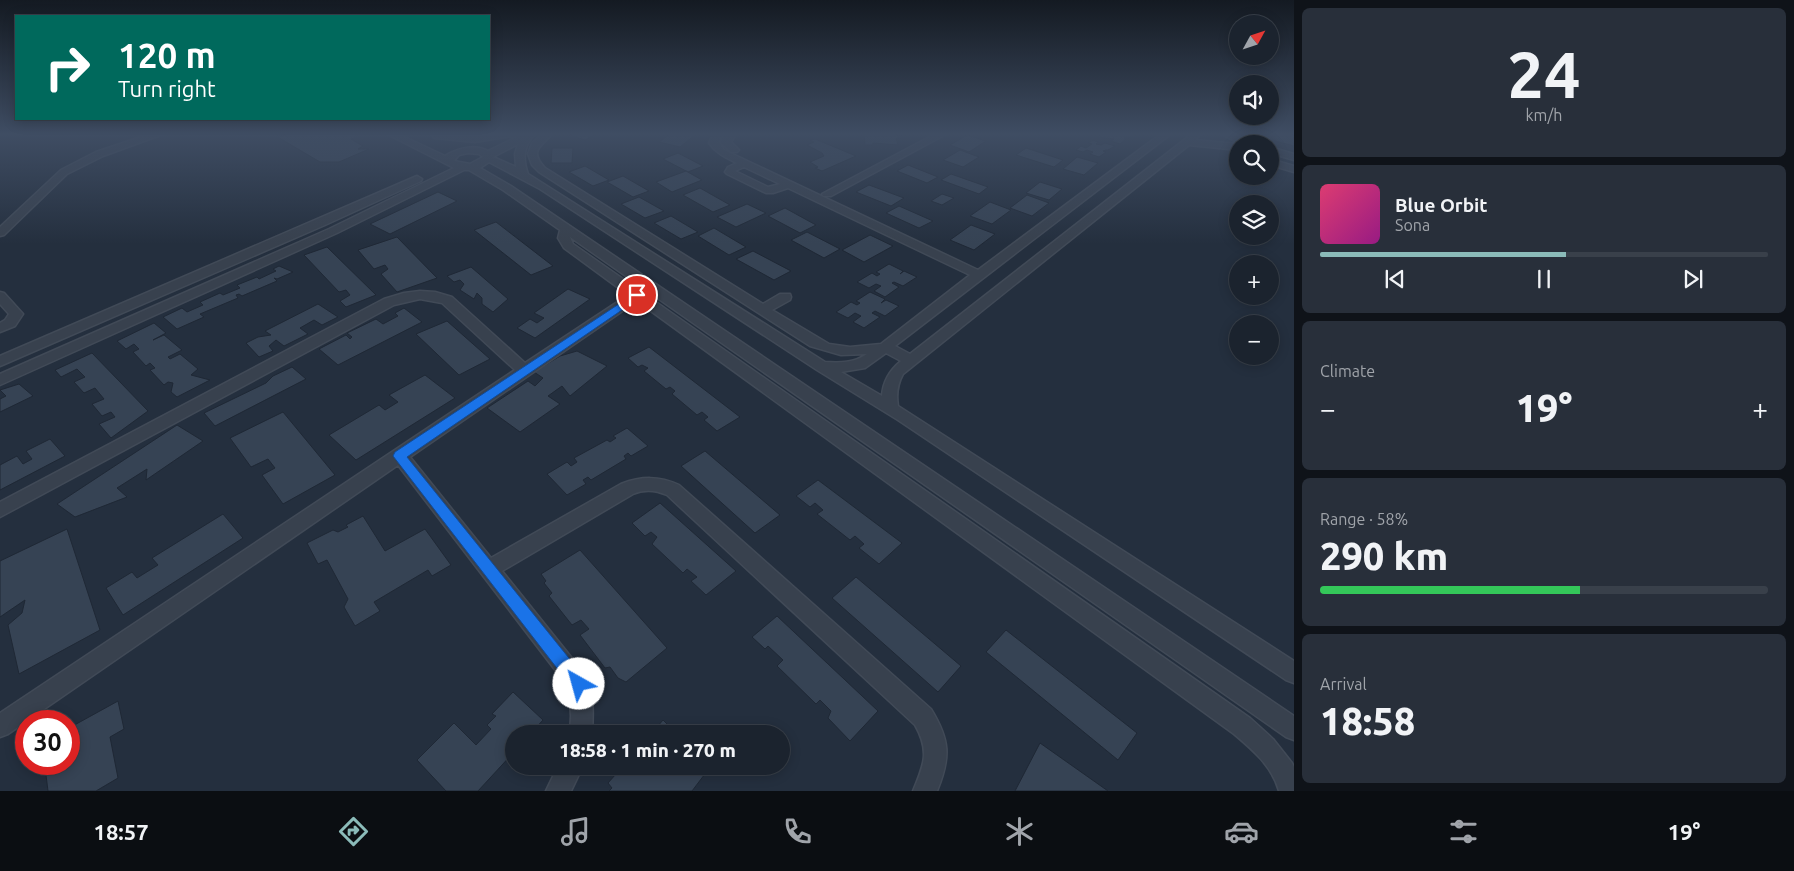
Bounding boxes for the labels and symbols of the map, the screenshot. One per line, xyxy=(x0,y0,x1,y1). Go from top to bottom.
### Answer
north arrow xyxy=(1229,15,1279,65)
pin xyxy=(616,274,658,316)
position arrow xyxy=(552,657,604,709)
speed limit sign: 30 xyxy=(15,710,80,775)

